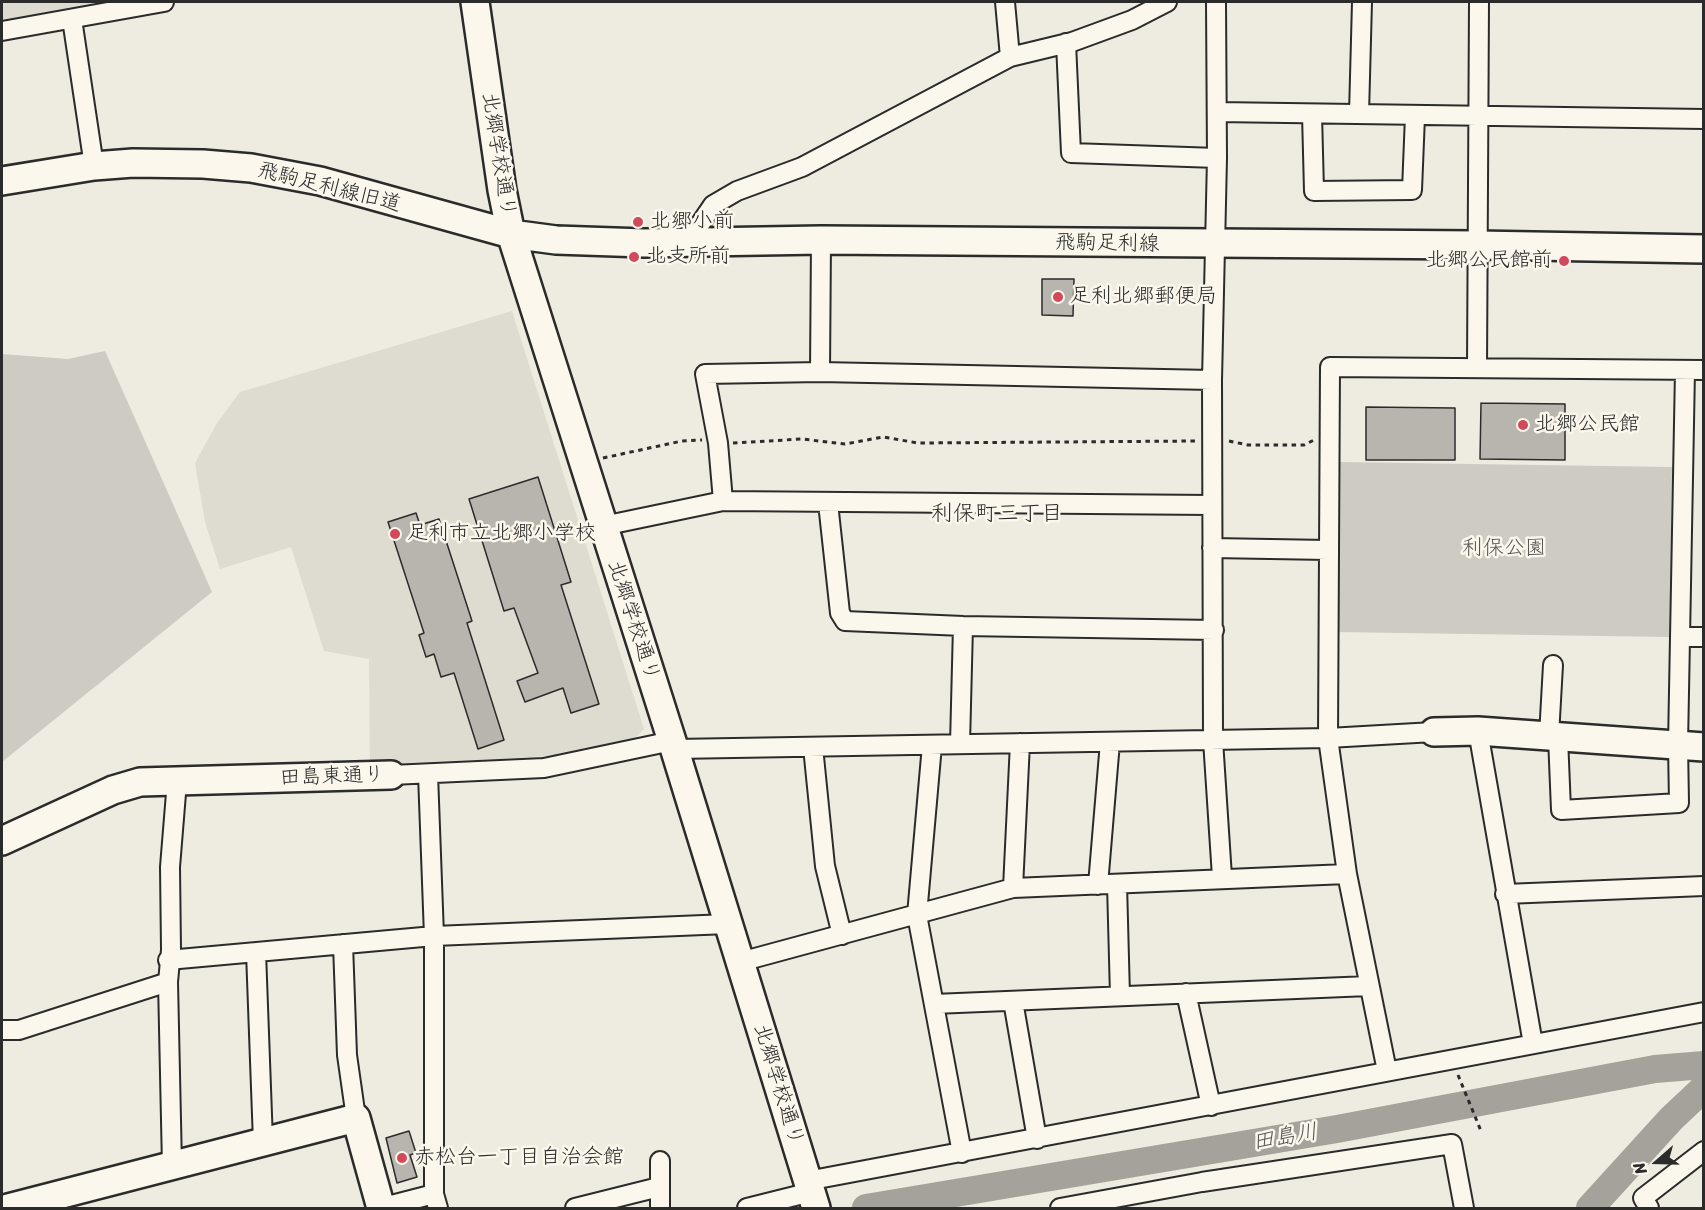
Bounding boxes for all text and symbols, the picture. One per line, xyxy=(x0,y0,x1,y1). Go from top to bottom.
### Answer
street label: 北郷学校通り xyxy=(476,91,520,219)
street label: 飛駒足利線旧道 xyxy=(255,158,403,218)
place label: 北郷小前 xyxy=(650,209,734,235)
marker: 北郷小前 xyxy=(631,215,645,229)
street label: 飛駒足利線 xyxy=(1054,230,1160,258)
place label: 北支所前 xyxy=(646,244,730,270)
place label: 北郷公民館前 xyxy=(1426,248,1552,274)
marker: 北支所前 xyxy=(627,250,641,264)
marker: 北郷公民館前 xyxy=(1557,254,1571,268)
place label: 足利北郷郵便局 xyxy=(1070,284,1217,310)
marker: 足利北郷郵便局 xyxy=(1051,290,1065,304)
place label: 北郷公民館 xyxy=(1535,412,1640,438)
marker: 北郷公民館 xyxy=(1516,418,1530,432)
district label: 利保町三丁目 xyxy=(931,501,1063,527)
place label: 足利市立北郷小学校 xyxy=(407,521,596,547)
marker: 足利市立北郷小学校 xyxy=(388,527,402,541)
park label: 利保公園 xyxy=(1462,536,1546,562)
street label: 北郷学校通り xyxy=(602,557,664,685)
street label: 田島東通り xyxy=(279,763,385,791)
street label: 北郷学校通り xyxy=(748,1021,808,1149)
water label: 田島川 xyxy=(1250,1119,1320,1157)
north arrow xyxy=(1627,1132,1687,1192)
place label: 赤松台一丁目自治会館 xyxy=(414,1145,624,1171)
marker: 赤松台一丁目自治会館 xyxy=(395,1151,409,1165)
text: N xyxy=(1624,1158,1655,1178)

